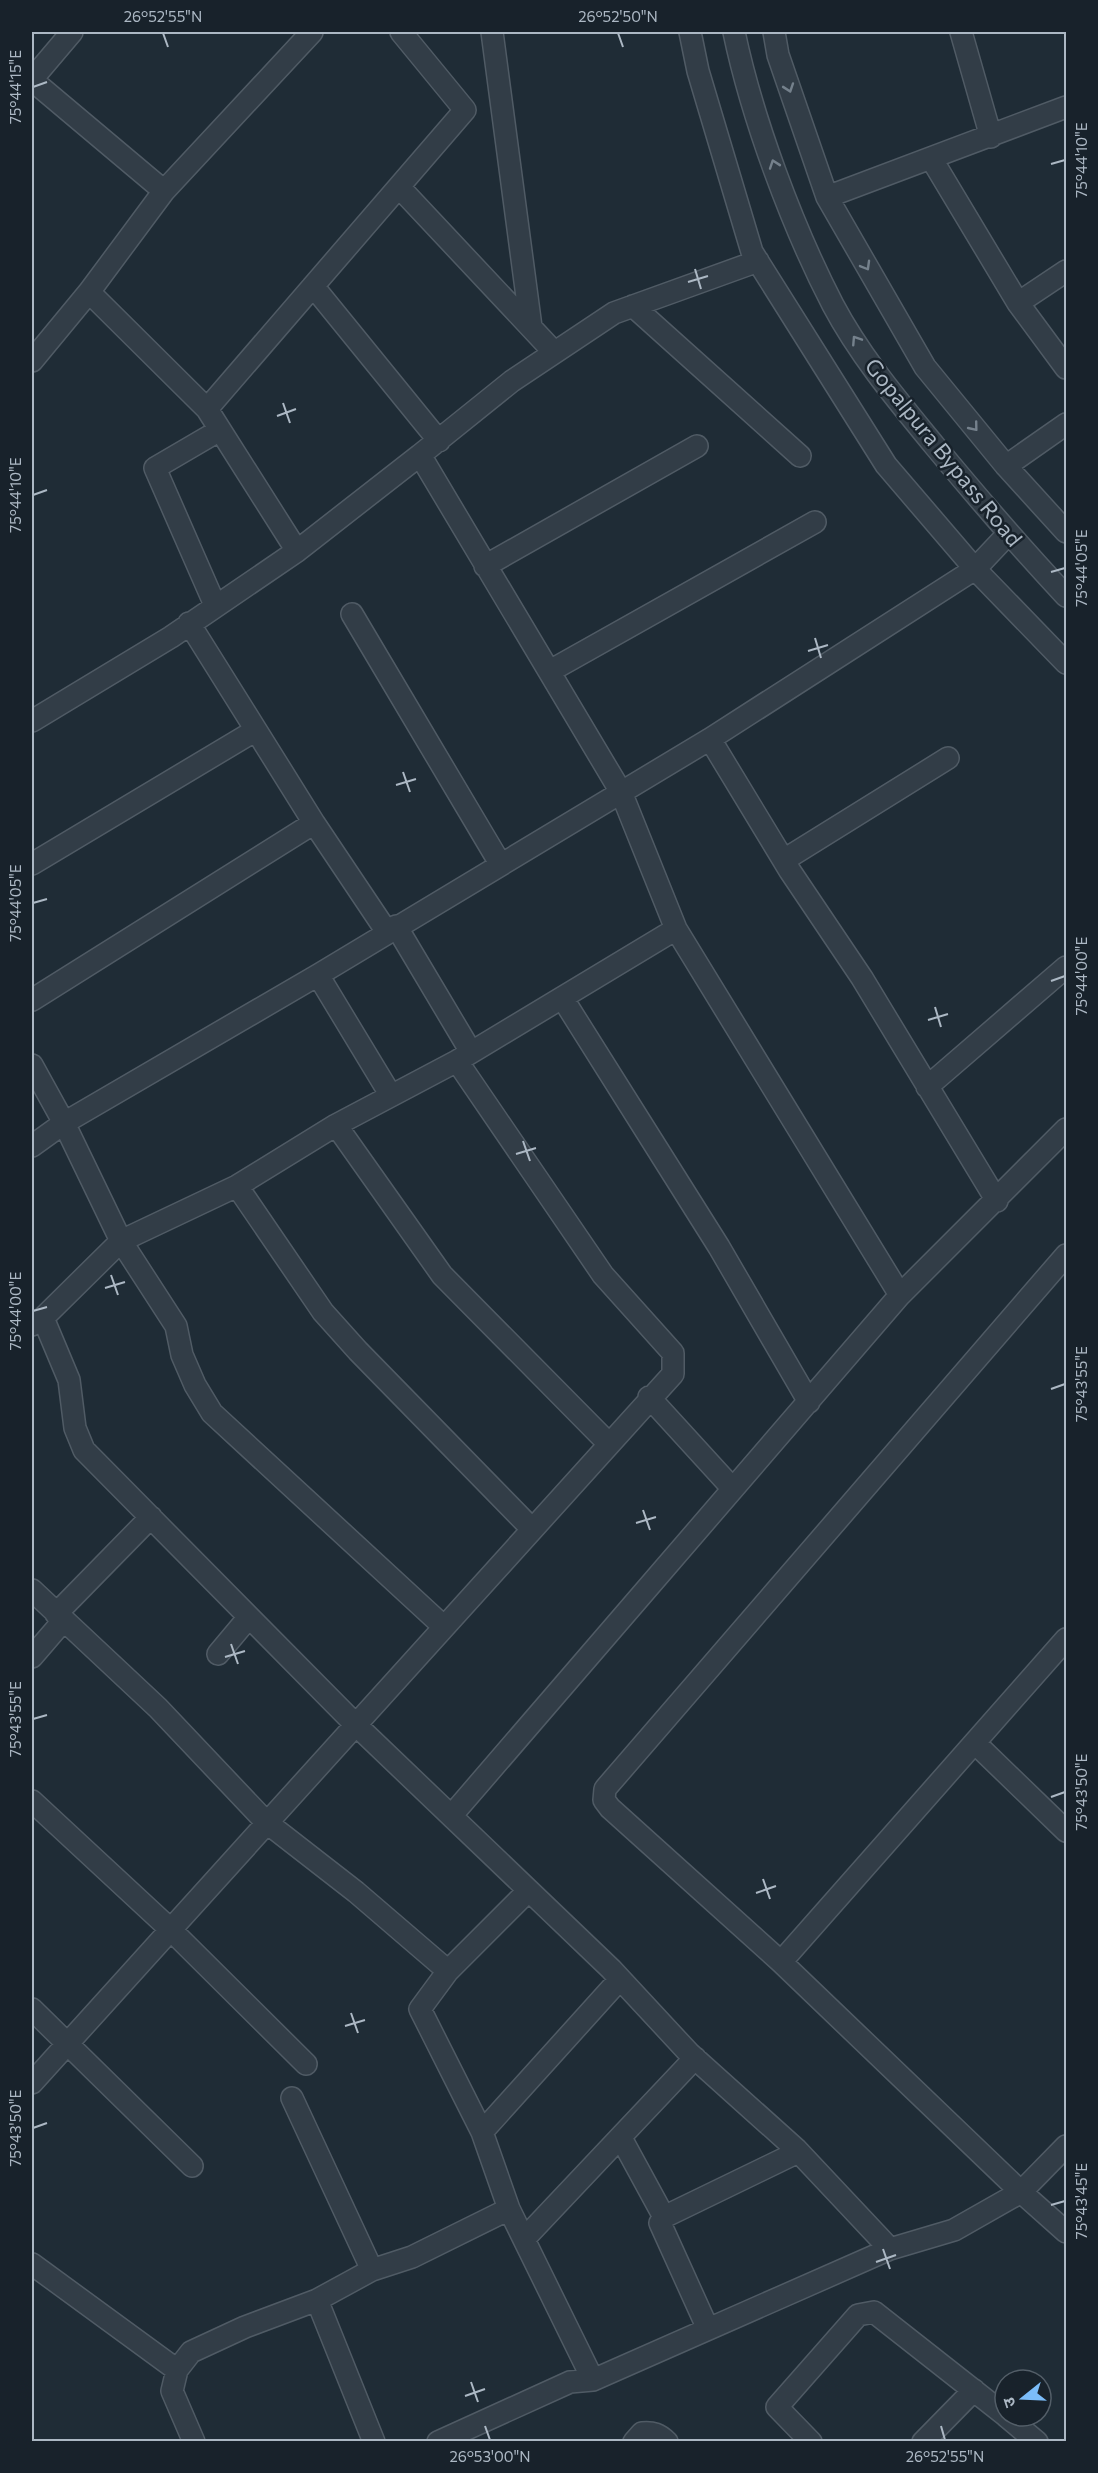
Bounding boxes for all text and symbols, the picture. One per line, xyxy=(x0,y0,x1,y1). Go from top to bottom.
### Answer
text: 26°52'55"N xyxy=(124,7,202,25)
text: 26°52'50"N xyxy=(578,7,658,25)
text: 75°44'15"E xyxy=(6,50,24,124)
one-way arrow xyxy=(782,82,795,93)
text: 75°44'10"E xyxy=(1072,122,1090,198)
one-way arrow xyxy=(769,159,782,170)
one-way arrow xyxy=(859,260,871,270)
one-way arrow xyxy=(852,336,863,347)
street label: Gopalpura Bypass Road xyxy=(860,352,1028,552)
one-way arrow xyxy=(967,421,978,432)
text: 75°44'10"E xyxy=(6,457,24,533)
text: 75°44'05"E xyxy=(1072,529,1090,607)
text: 75°44'05"E xyxy=(6,864,24,942)
text: 75°44'00"E xyxy=(1072,937,1090,1015)
text: 75°44'00"E xyxy=(6,1272,24,1350)
text: 75°43'55"E xyxy=(1072,1346,1090,1422)
text: 75°43'55"E xyxy=(6,1681,24,1757)
text: 75°43'50"E xyxy=(1072,1753,1090,1831)
text: 75°43'50"E xyxy=(6,2089,24,2167)
text: 75°43'45"E xyxy=(1072,2163,1090,2239)
north arrow xyxy=(993,2368,1053,2428)
text: उ xyxy=(998,2395,1019,2410)
text: 26°53'00"N xyxy=(449,2447,531,2465)
text: 26°52'55"N xyxy=(906,2447,984,2465)

